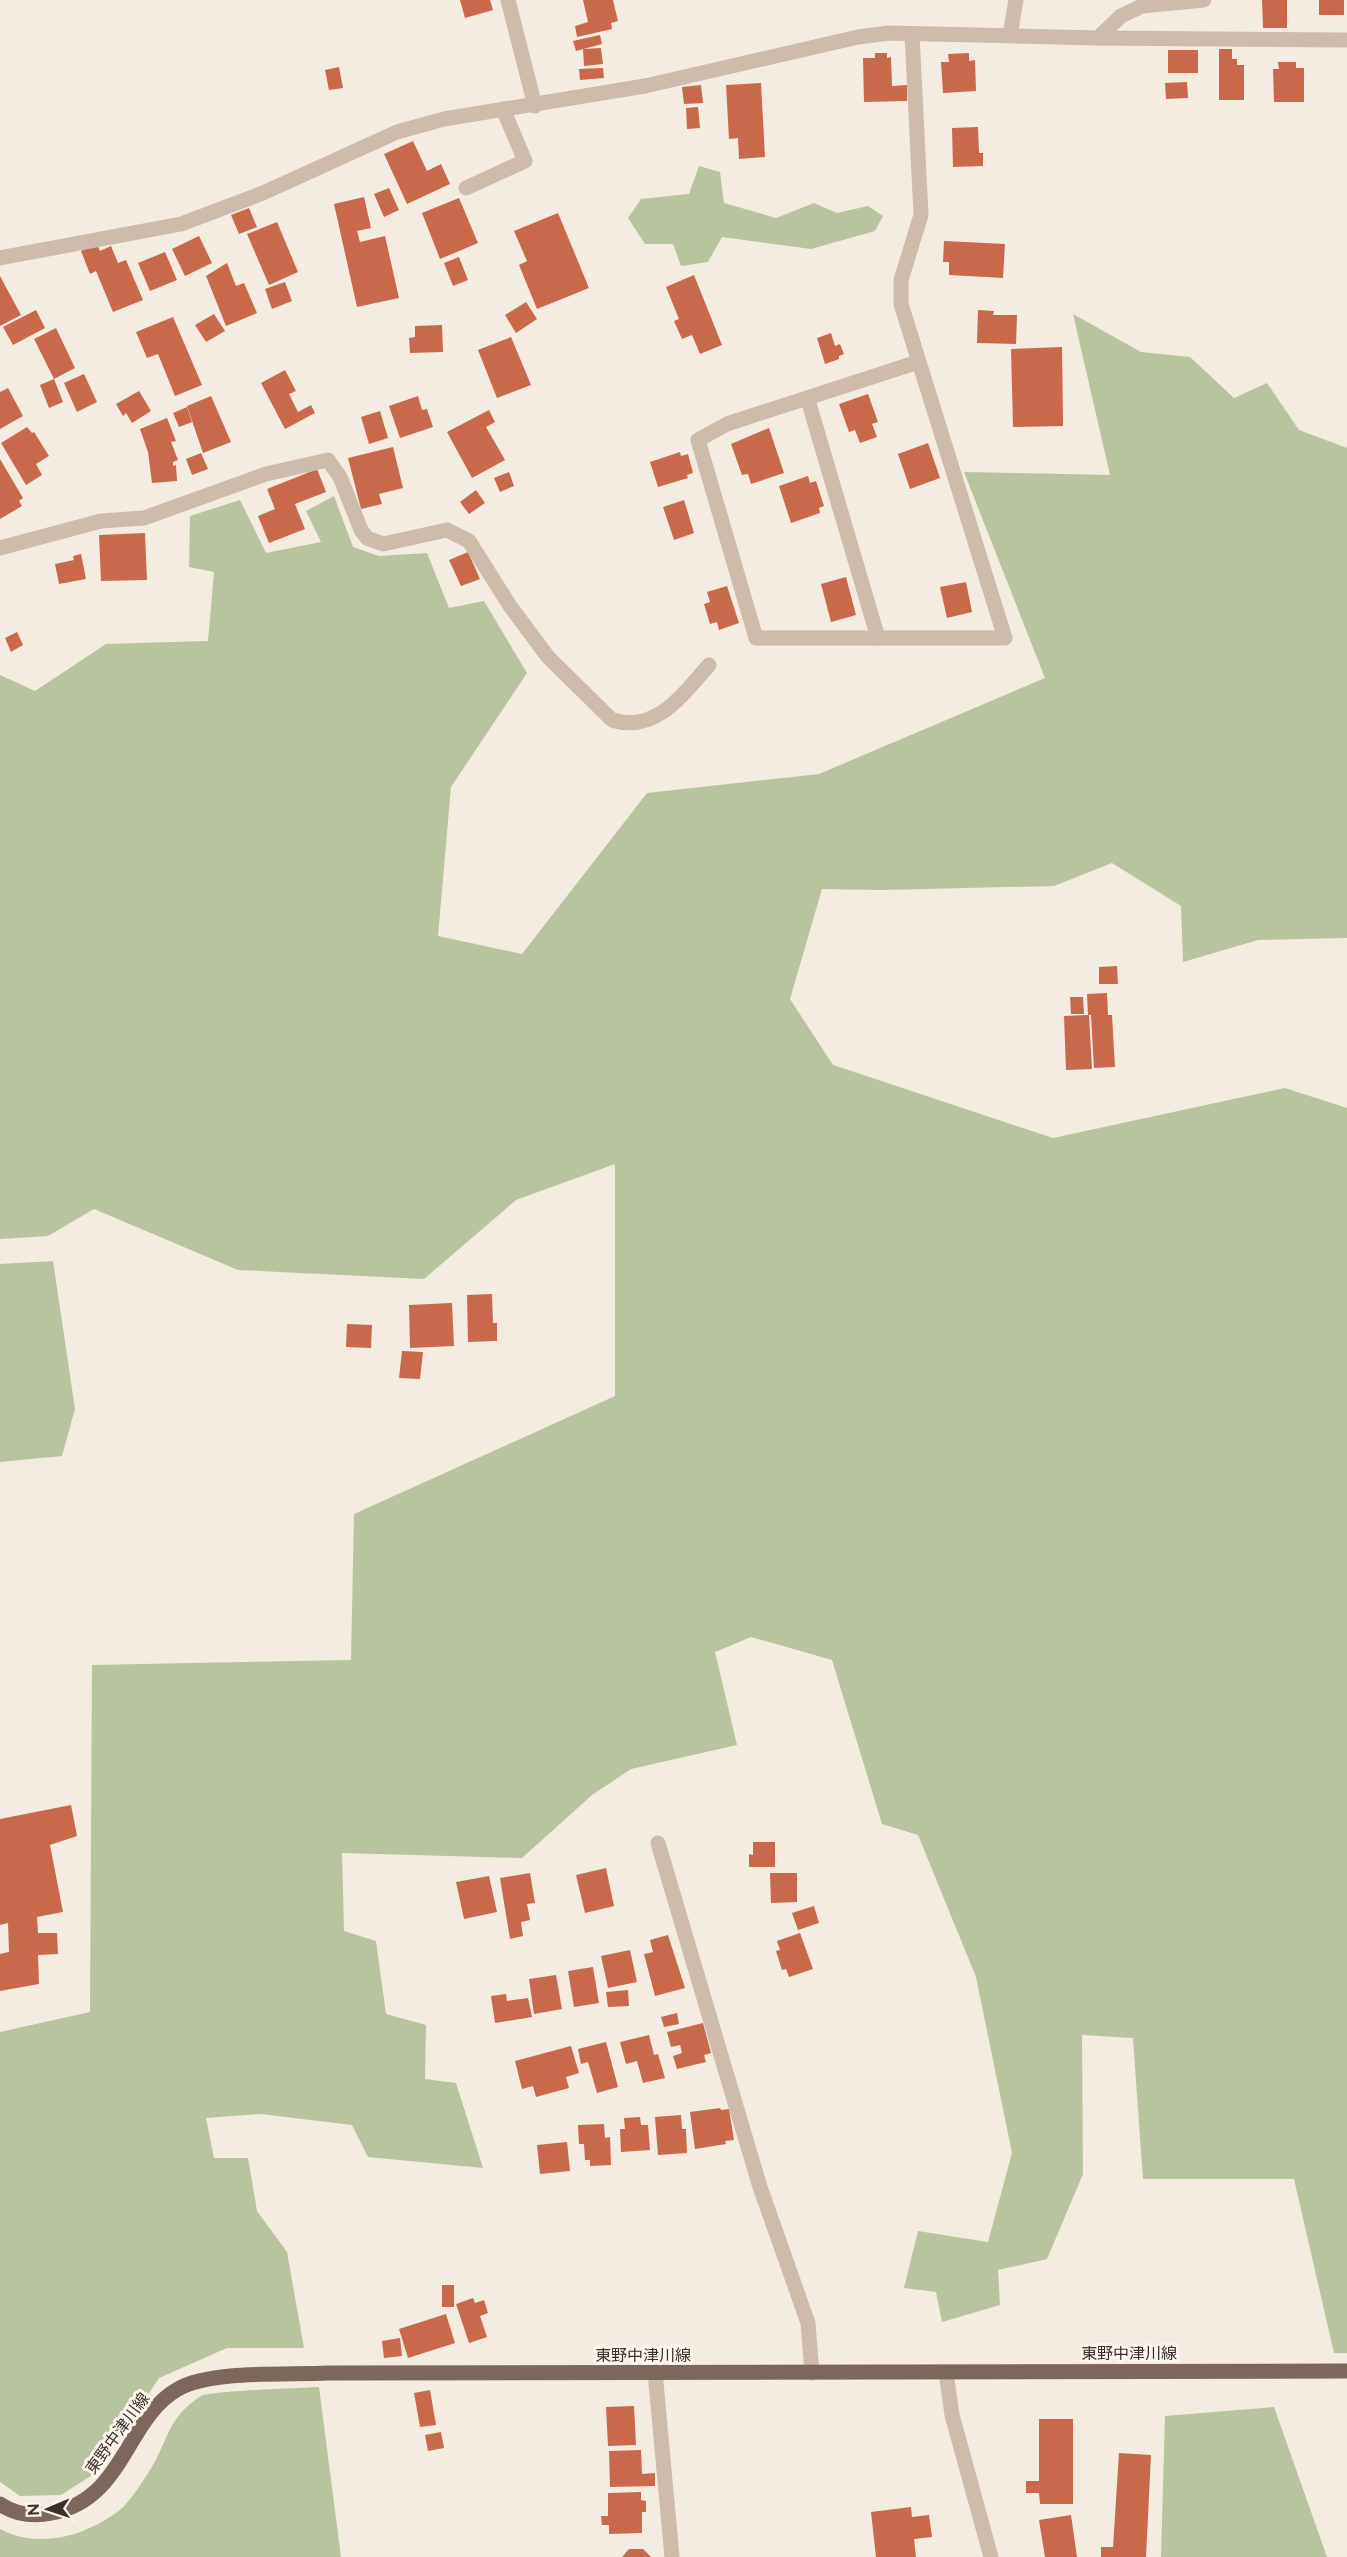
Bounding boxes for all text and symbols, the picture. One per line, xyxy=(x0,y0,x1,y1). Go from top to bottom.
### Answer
street label: 東野中津川線 xyxy=(1081,2344,1177,2363)
street label: 東野中津川線 xyxy=(595,2346,691,2365)
street label: 東野中津川線 xyxy=(82,2389,153,2478)
north arrow xyxy=(18,2479,78,2539)
text: N xyxy=(24,2503,43,2516)

